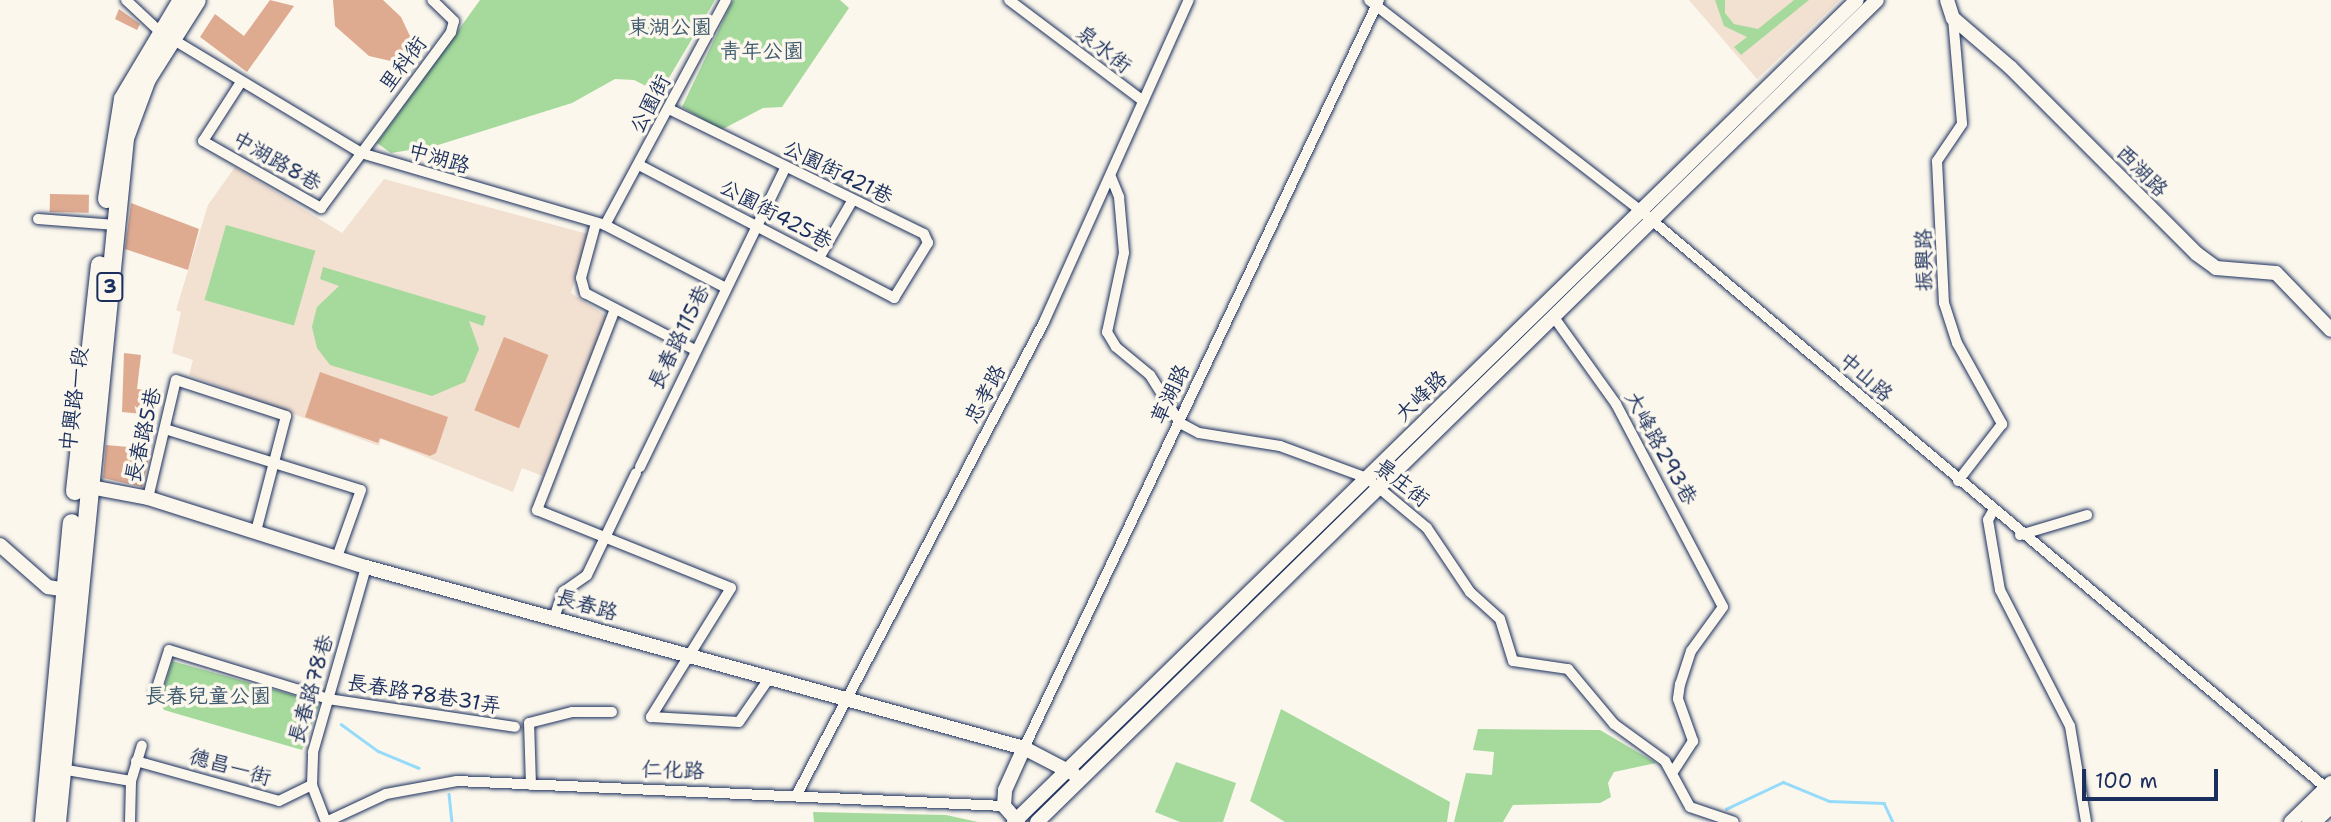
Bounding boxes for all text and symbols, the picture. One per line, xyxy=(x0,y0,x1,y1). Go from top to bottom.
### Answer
park label: 東湖公園 xyxy=(628,14,712,40)
street label: 泉水街 xyxy=(1071,20,1137,78)
street label: 里科街 xyxy=(374,31,432,97)
park label: 青年公園 xyxy=(720,38,804,64)
street label: 公園街 xyxy=(624,70,676,138)
street label: 中湖路8巷 xyxy=(228,125,326,197)
street label: 公園街421巷 xyxy=(779,134,897,210)
street label: 中湖路 xyxy=(405,137,473,179)
street label: 西湖路 xyxy=(2111,140,2173,202)
street label: 公園街425巷 xyxy=(715,174,837,254)
street label: 振興路 xyxy=(1911,228,1937,292)
road number: 3 xyxy=(96,272,124,302)
street label: 長春路115巷 xyxy=(643,281,715,393)
street label: 中興路一段 xyxy=(55,345,93,453)
street label: 中山路 xyxy=(1834,347,1898,407)
street label: 忠孝路 xyxy=(959,360,1011,428)
street label: 草湖路 xyxy=(1145,360,1195,428)
street label: 大峰路 xyxy=(1390,365,1452,427)
street label: 長春路5巷 xyxy=(120,385,166,485)
street label: 大峰路293巷 xyxy=(1619,387,1703,509)
street label: 景庄街 xyxy=(1369,454,1435,512)
street label: 長春路 xyxy=(553,584,621,626)
street label: 長春路78巷 xyxy=(283,631,339,747)
street label: 長春路78巷31弄 xyxy=(345,669,503,719)
park label: 長春兒童公園 xyxy=(145,683,271,709)
street label: 德昌一街 xyxy=(186,743,274,791)
street label: 仁化路 xyxy=(641,756,705,784)
scale bar xyxy=(2086,756,2222,800)
text: 100 m xyxy=(2095,767,2158,795)

